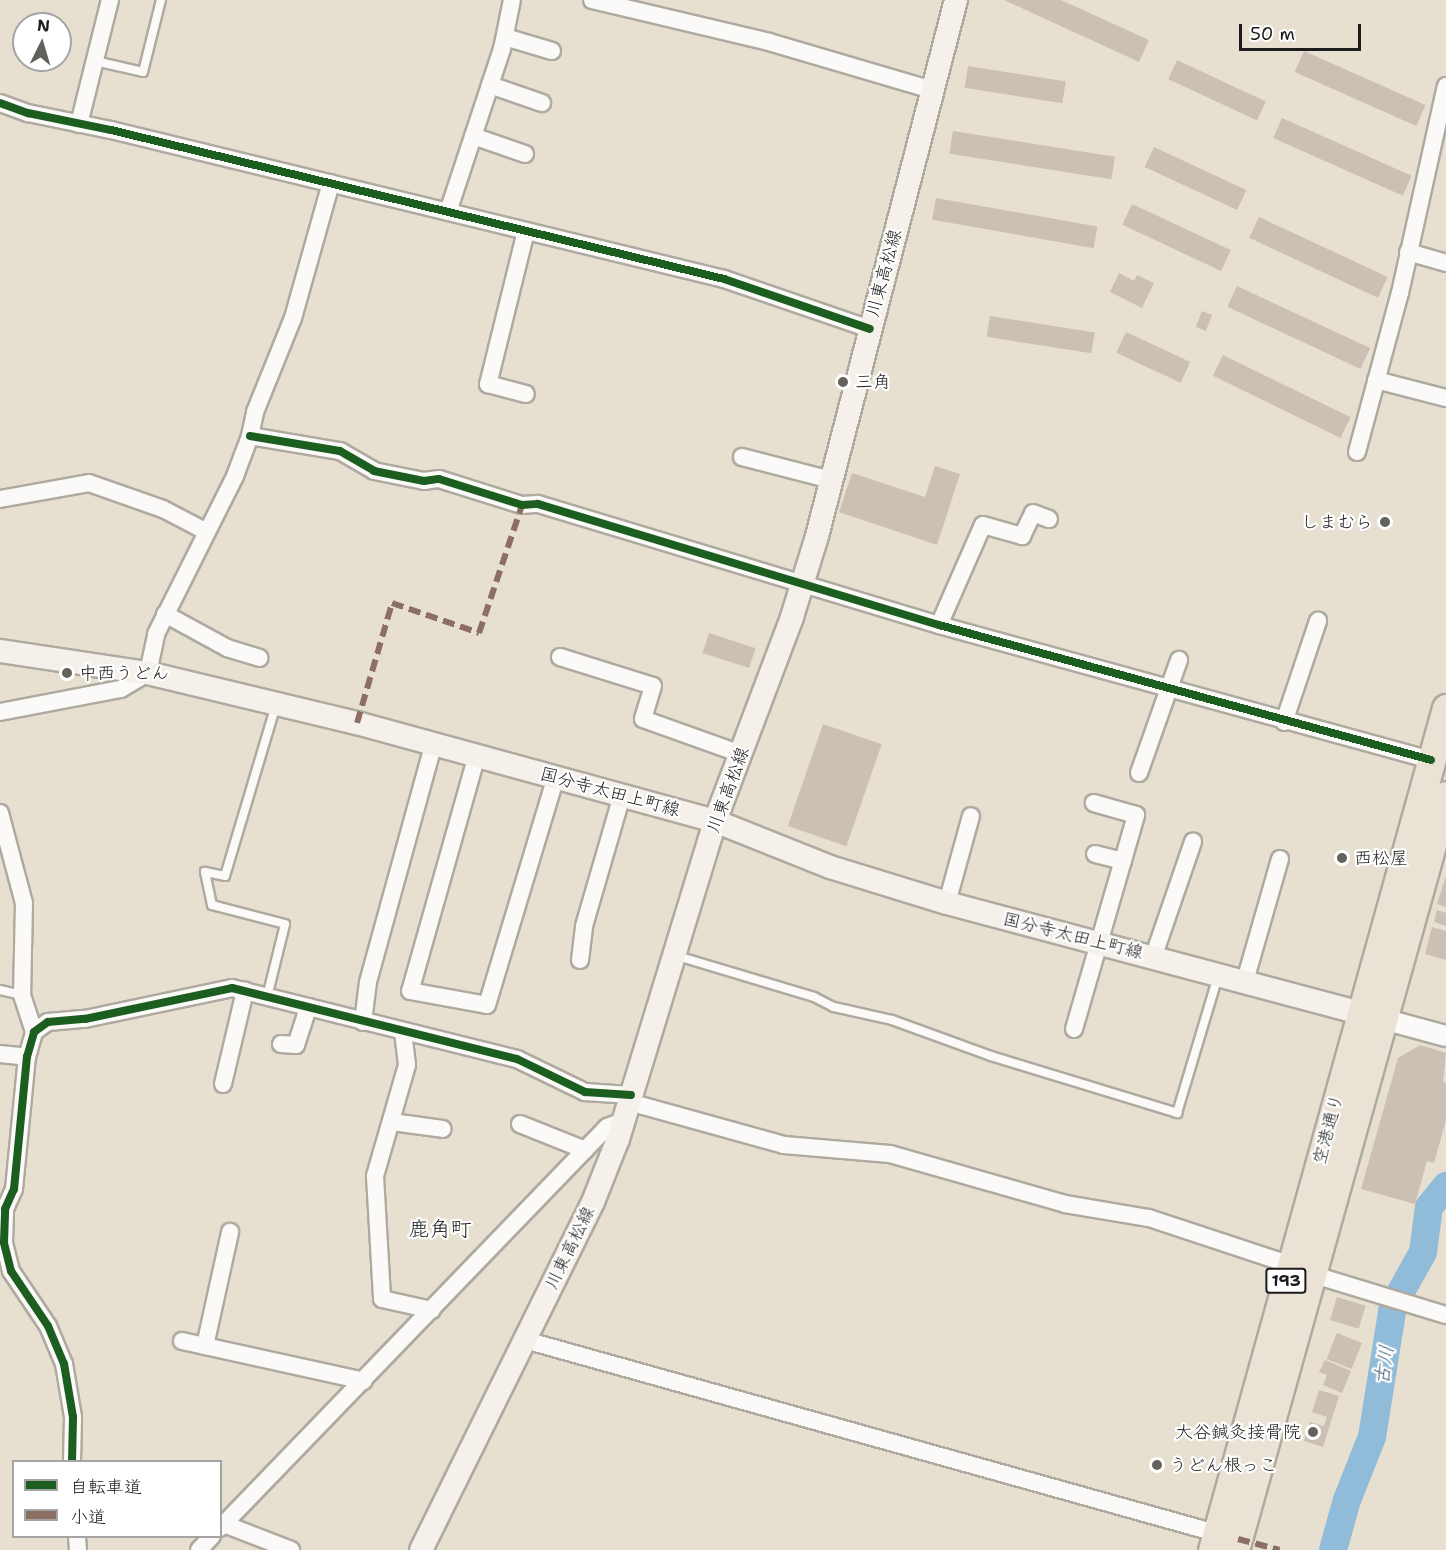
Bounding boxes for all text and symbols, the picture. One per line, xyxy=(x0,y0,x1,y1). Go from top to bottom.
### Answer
north arrow xyxy=(12,12,72,72)
scale bar xyxy=(1242,12,1364,50)
text: N xyxy=(36,15,51,37)
text: 50 m xyxy=(1250,22,1295,46)
street label: 川東高松線 xyxy=(862,227,906,319)
place label: 三角 xyxy=(855,371,891,393)
marker: 三角 xyxy=(836,375,850,389)
place label: しまむら xyxy=(1301,511,1373,533)
marker: しまむら xyxy=(1378,515,1392,529)
place label: 中西うどん xyxy=(79,662,169,684)
marker: 中西うどん xyxy=(60,666,74,680)
street label: 川東高松線 xyxy=(702,744,754,836)
street label: 国分寺太田上町線 xyxy=(538,763,682,821)
place label: 西松屋 xyxy=(1354,847,1408,869)
marker: 西松屋 xyxy=(1335,851,1349,865)
street label: 国分寺太田上町線 xyxy=(1001,908,1145,964)
street label: 空港通り xyxy=(1308,1091,1348,1167)
street label: 川東高松線 xyxy=(541,1203,599,1293)
district label: 鹿角町 xyxy=(409,1216,471,1242)
road number: 193 xyxy=(1265,1268,1307,1294)
water label: 古川 xyxy=(1369,1343,1399,1387)
place label: 大谷鍼灸接骨院 xyxy=(1175,1421,1301,1443)
marker: 大谷鍼灸接骨院 xyxy=(1306,1425,1320,1439)
place label: うどん根っこ xyxy=(1169,1454,1277,1476)
marker: うどん根っこ xyxy=(1150,1458,1164,1472)
legend xyxy=(12,1460,222,1538)
text: 自転車道 xyxy=(70,1475,142,1499)
text: 小道 xyxy=(70,1505,106,1529)

